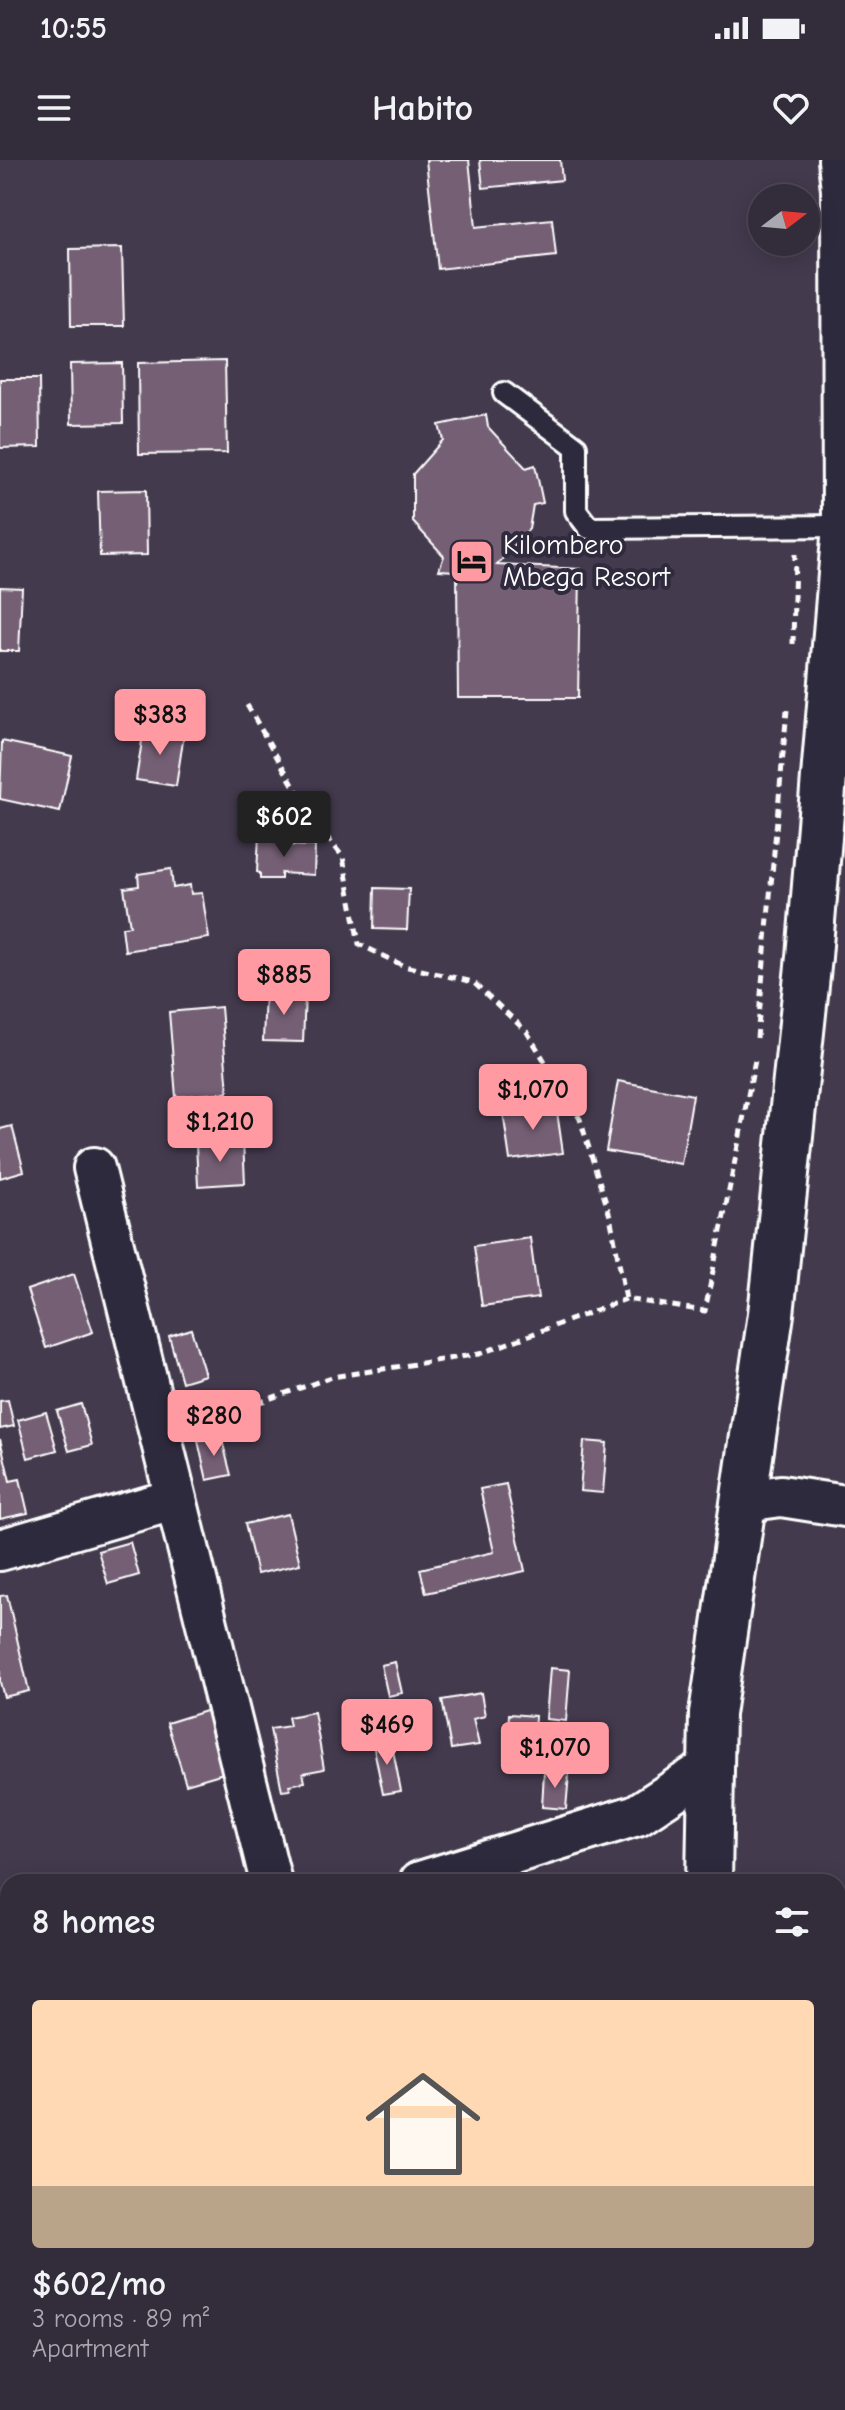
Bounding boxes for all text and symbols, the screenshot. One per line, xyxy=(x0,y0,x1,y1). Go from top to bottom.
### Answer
text: 10:55 xyxy=(40,11,107,46)
icon: menu xyxy=(32,86,76,130)
icon: heart xyxy=(769,86,813,130)
text: Habito xyxy=(372,88,473,129)
north arrow xyxy=(748,184,820,256)
map controls xyxy=(748,184,820,256)
place label: Kilombero Mbega Resort xyxy=(503,529,671,593)
hotel icon: Kilombero Mbega Resort xyxy=(448,537,496,585)
pin: $383 xyxy=(113,689,207,757)
text: $383 xyxy=(133,700,187,730)
pin: $602 xyxy=(237,791,331,859)
text: $602 xyxy=(255,802,313,832)
pin: $885 xyxy=(237,949,331,1017)
text: $885 xyxy=(256,960,312,990)
pin: $1,070 xyxy=(468,1064,598,1132)
text: $1,070 xyxy=(497,1075,569,1105)
pin: $1,210 xyxy=(155,1096,285,1164)
text: $1,210 xyxy=(186,1107,254,1137)
pin: $280 xyxy=(167,1390,261,1458)
text: $280 xyxy=(186,1401,242,1431)
pin: $469 xyxy=(340,1699,434,1767)
text: $469 xyxy=(359,1710,415,1740)
pin: $1,070 xyxy=(490,1722,620,1790)
text: $1,070 xyxy=(519,1733,591,1763)
icon: filters xyxy=(770,1900,814,1944)
text: 8 homes xyxy=(32,1902,155,1942)
icon: home xyxy=(351,2052,495,2196)
text: $602/mo xyxy=(32,2264,166,2304)
text: 3 rooms · 89 m² xyxy=(32,2304,209,2334)
text: Apartment xyxy=(32,2334,148,2364)

